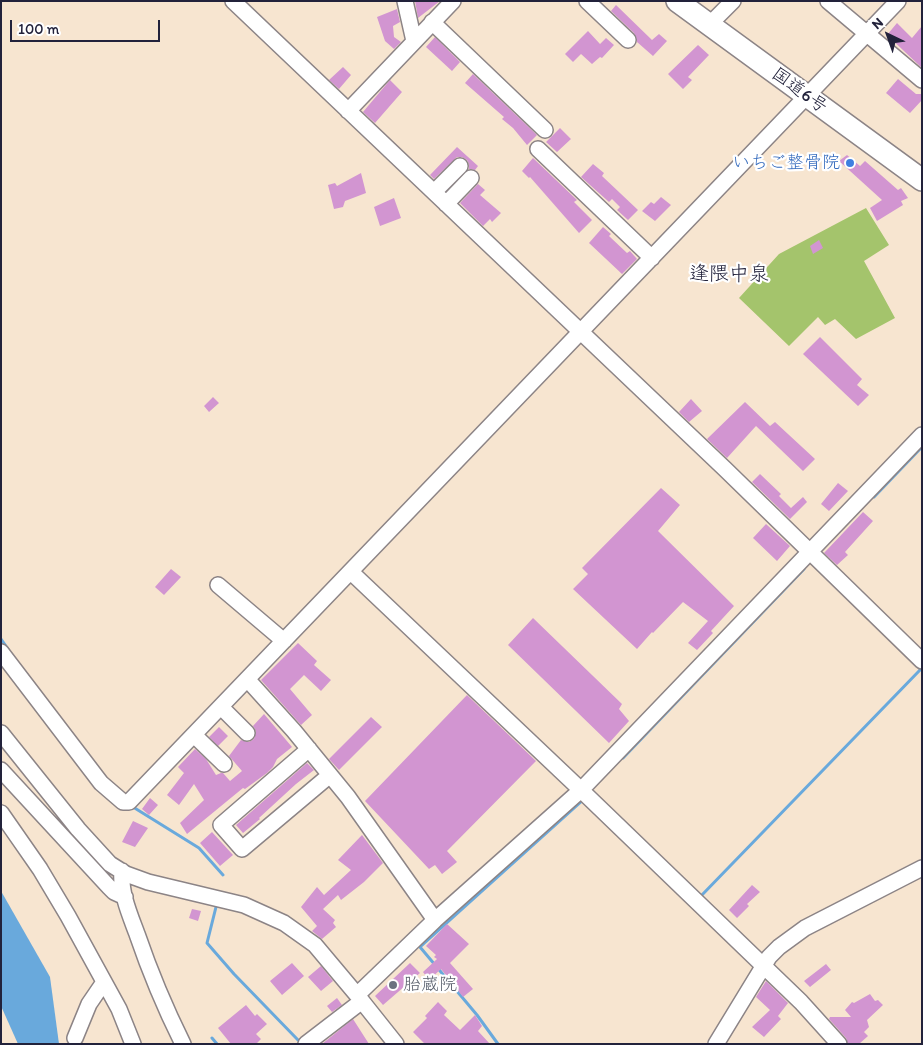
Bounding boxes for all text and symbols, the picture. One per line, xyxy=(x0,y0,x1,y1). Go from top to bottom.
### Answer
scale bar xyxy=(12,10,162,42)
north arrow xyxy=(863,10,913,60)
text: N xyxy=(868,14,887,33)
text: 100 m xyxy=(18,20,59,38)
street label: 国道6号 xyxy=(767,64,831,118)
place label: いちご整骨院 xyxy=(732,152,840,174)
marker: いちご整骨院 xyxy=(844,157,856,169)
district label: 逢隈中泉 xyxy=(689,263,769,287)
place label: 胎蔵院 xyxy=(403,974,457,996)
marker: 胎蔵院 xyxy=(387,979,399,991)

